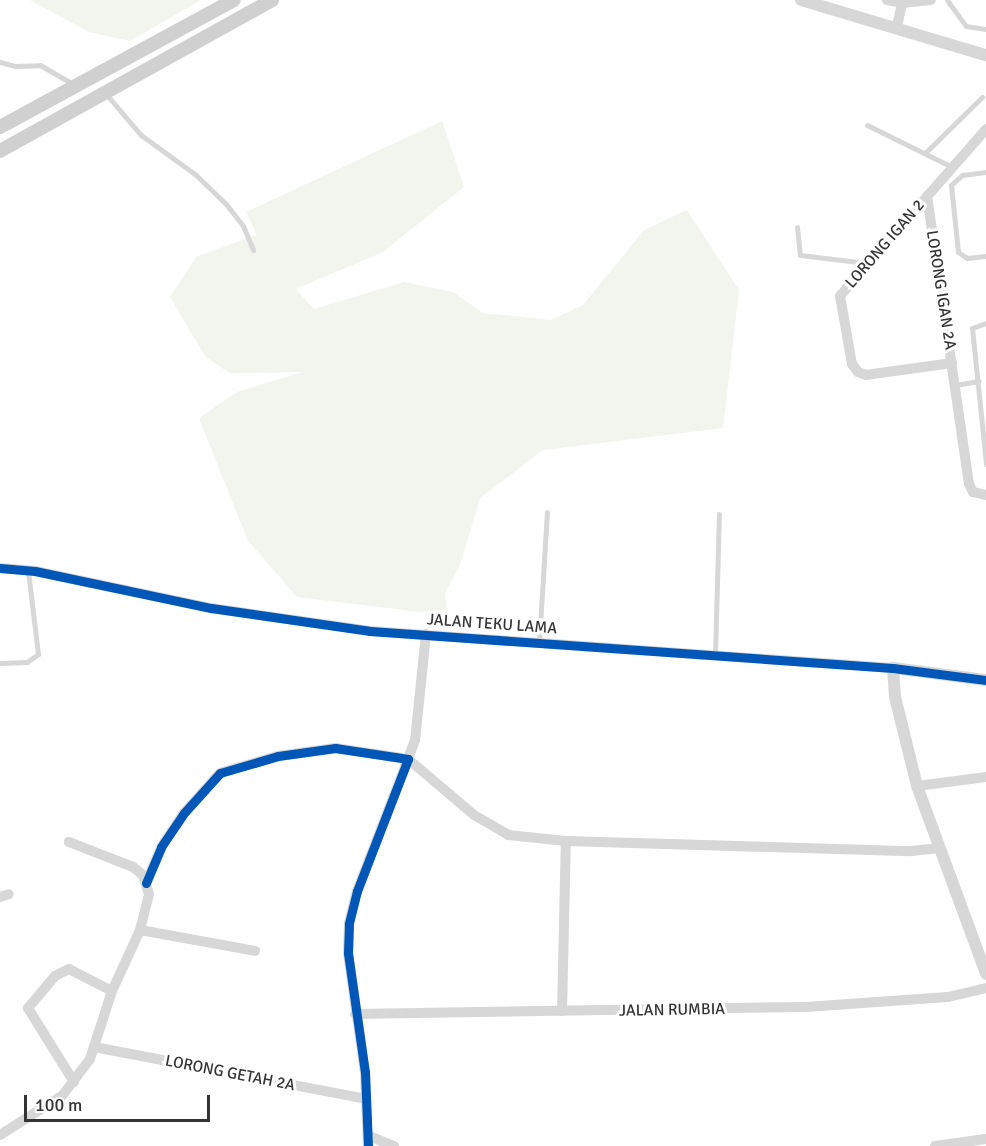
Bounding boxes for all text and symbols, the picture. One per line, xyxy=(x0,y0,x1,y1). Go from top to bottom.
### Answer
street label: LORONG IGAN 2 xyxy=(841,196,929,292)
street label: LORONG IGAN 2A xyxy=(922,229,960,351)
street label: JALAN TEKU LAMA xyxy=(426,610,558,638)
street label: JALAN RUMBIA xyxy=(619,999,725,1021)
street label: LORONG GETAH 2A xyxy=(163,1051,297,1095)
scale bar xyxy=(27,1083,213,1121)
text: 100 m xyxy=(35,1094,82,1116)

